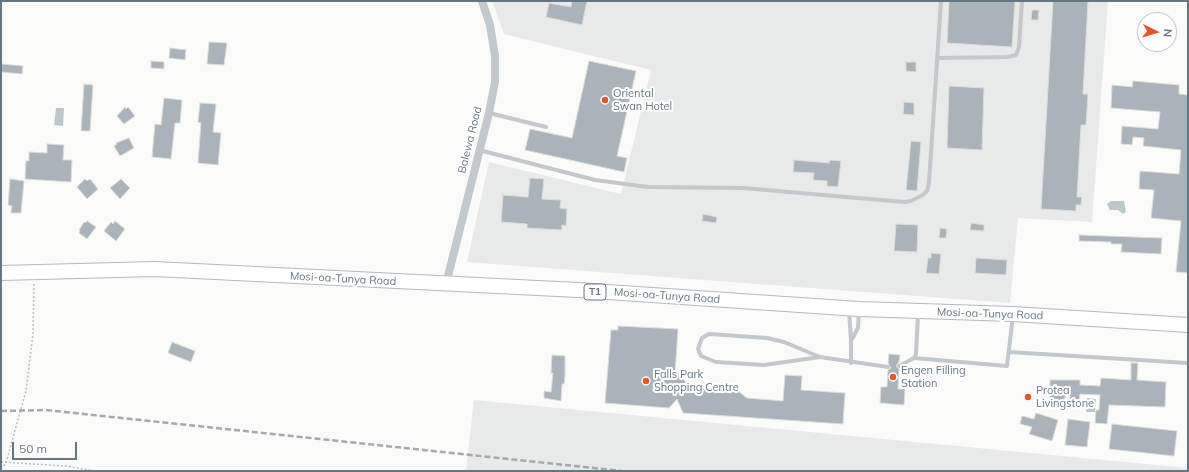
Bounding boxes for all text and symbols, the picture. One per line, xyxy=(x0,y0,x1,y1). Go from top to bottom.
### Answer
north arrow xyxy=(1137,12,1177,52)
text: N xyxy=(1161,28,1175,38)
place label: Oriental Swan Hotel xyxy=(613,87,672,113)
marker: Oriental Swan Hotel xyxy=(600,95,610,105)
street label: Balewa Road xyxy=(455,105,485,175)
street label: Mosi-oa-Tunya Road xyxy=(289,270,397,288)
road number: T1 xyxy=(584,284,606,300)
street label: Mosi-oa-Tunya Road xyxy=(613,286,721,306)
street label: Mosi-oa-Tunya Road xyxy=(937,306,1043,322)
place label: Engen Filling Station xyxy=(901,364,966,390)
place label: Falls Park Shopping Centre xyxy=(654,368,739,394)
marker: Engen Filling Station xyxy=(888,372,898,382)
marker: Falls Park Shopping Centre xyxy=(641,376,651,386)
place label: Protea Livingstone xyxy=(1036,384,1094,410)
marker: Protea Livingstone xyxy=(1023,392,1033,402)
scale bar xyxy=(14,434,79,460)
text: 50 m xyxy=(19,441,47,456)

